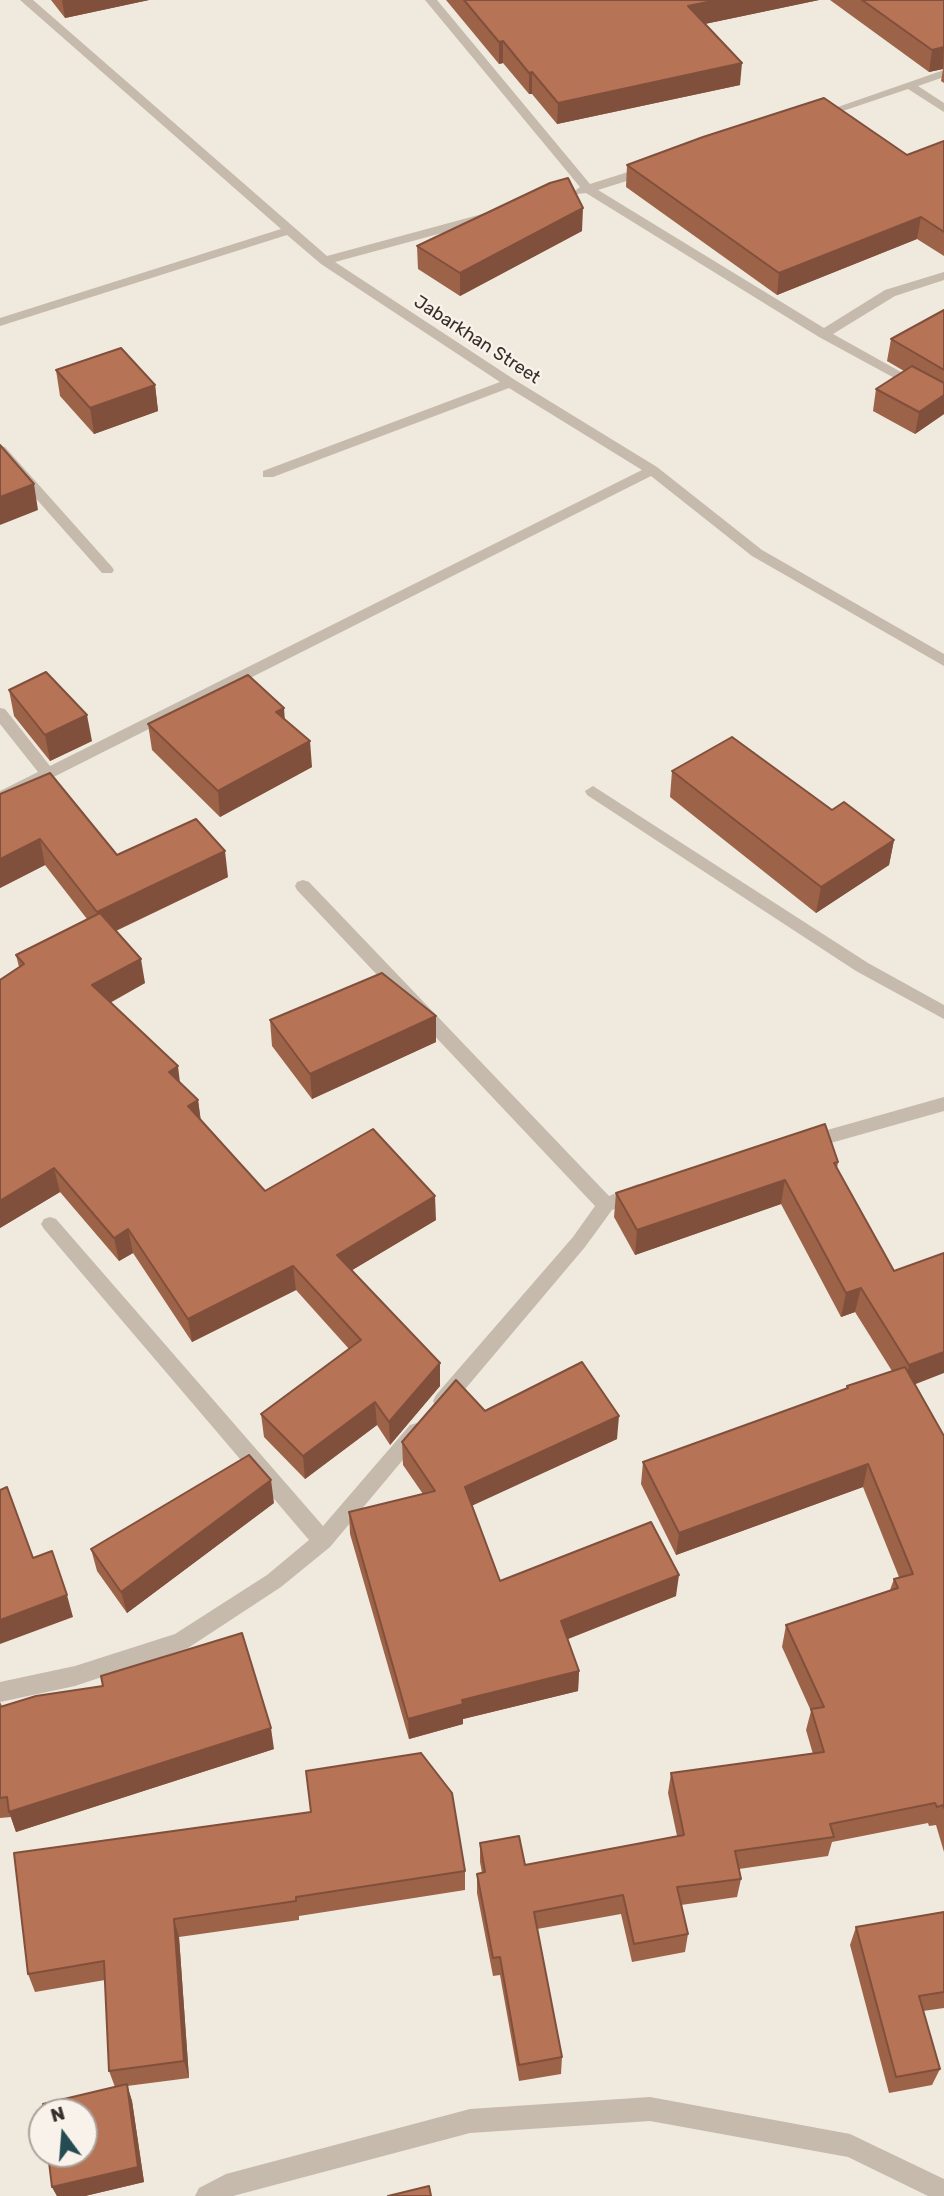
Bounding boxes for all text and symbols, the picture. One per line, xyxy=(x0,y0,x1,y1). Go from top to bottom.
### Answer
street label: Jabarkhan Street xyxy=(410,291,544,389)
north arrow xyxy=(28,2098,98,2168)
text: N xyxy=(48,2101,67,2127)

